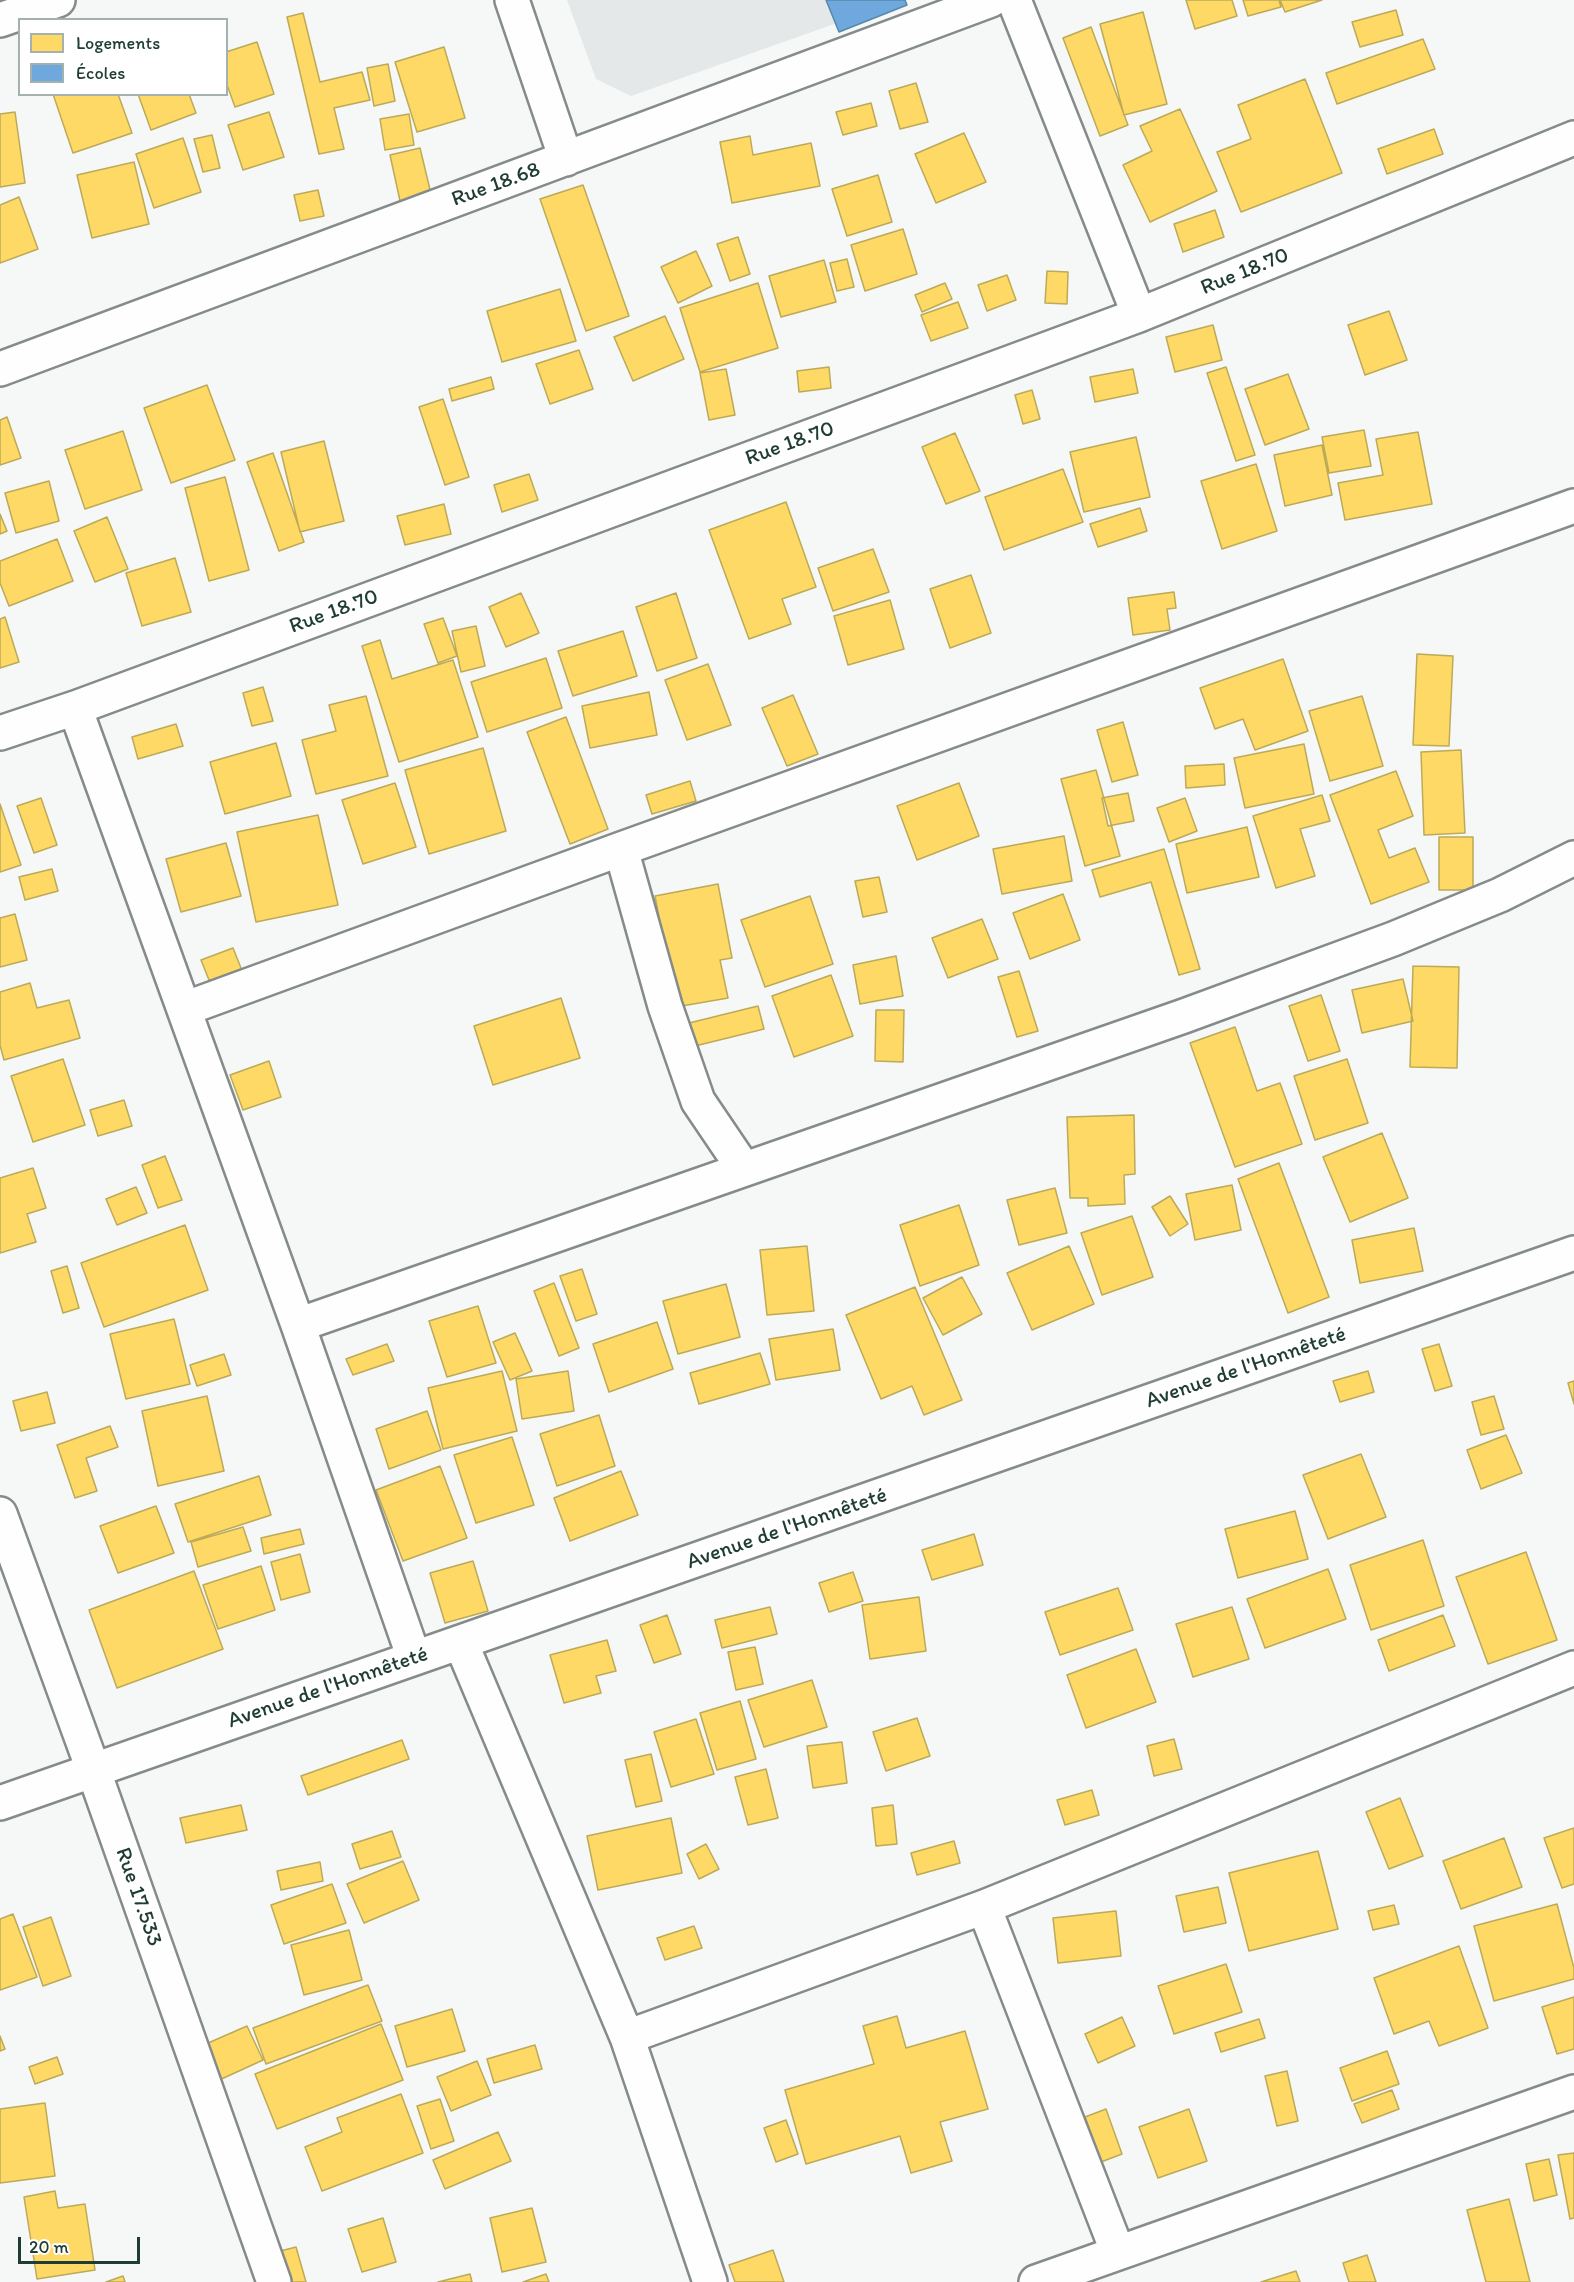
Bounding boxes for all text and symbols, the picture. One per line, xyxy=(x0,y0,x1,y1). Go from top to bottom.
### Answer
legend xyxy=(18,18,228,96)
text: Logements xyxy=(76,32,160,54)
text: Écoles xyxy=(76,62,125,84)
street label: Rue 18.68 xyxy=(448,157,544,213)
street label: Rue 18.70 xyxy=(1197,242,1293,302)
street label: Rue 18.70 xyxy=(742,416,838,472)
street label: Rue 18.70 xyxy=(286,584,382,640)
street label: Avenue de l'Honnêteté xyxy=(1142,1321,1350,1415)
street label: Avenue de l'Honnêteté xyxy=(683,1482,891,1576)
street label: Avenue de l'Honnêteté xyxy=(224,1641,432,1735)
street label: Rue 17.533 xyxy=(109,1844,167,1950)
scale bar xyxy=(21,2225,142,2263)
text: 20 m xyxy=(29,2236,69,2258)

